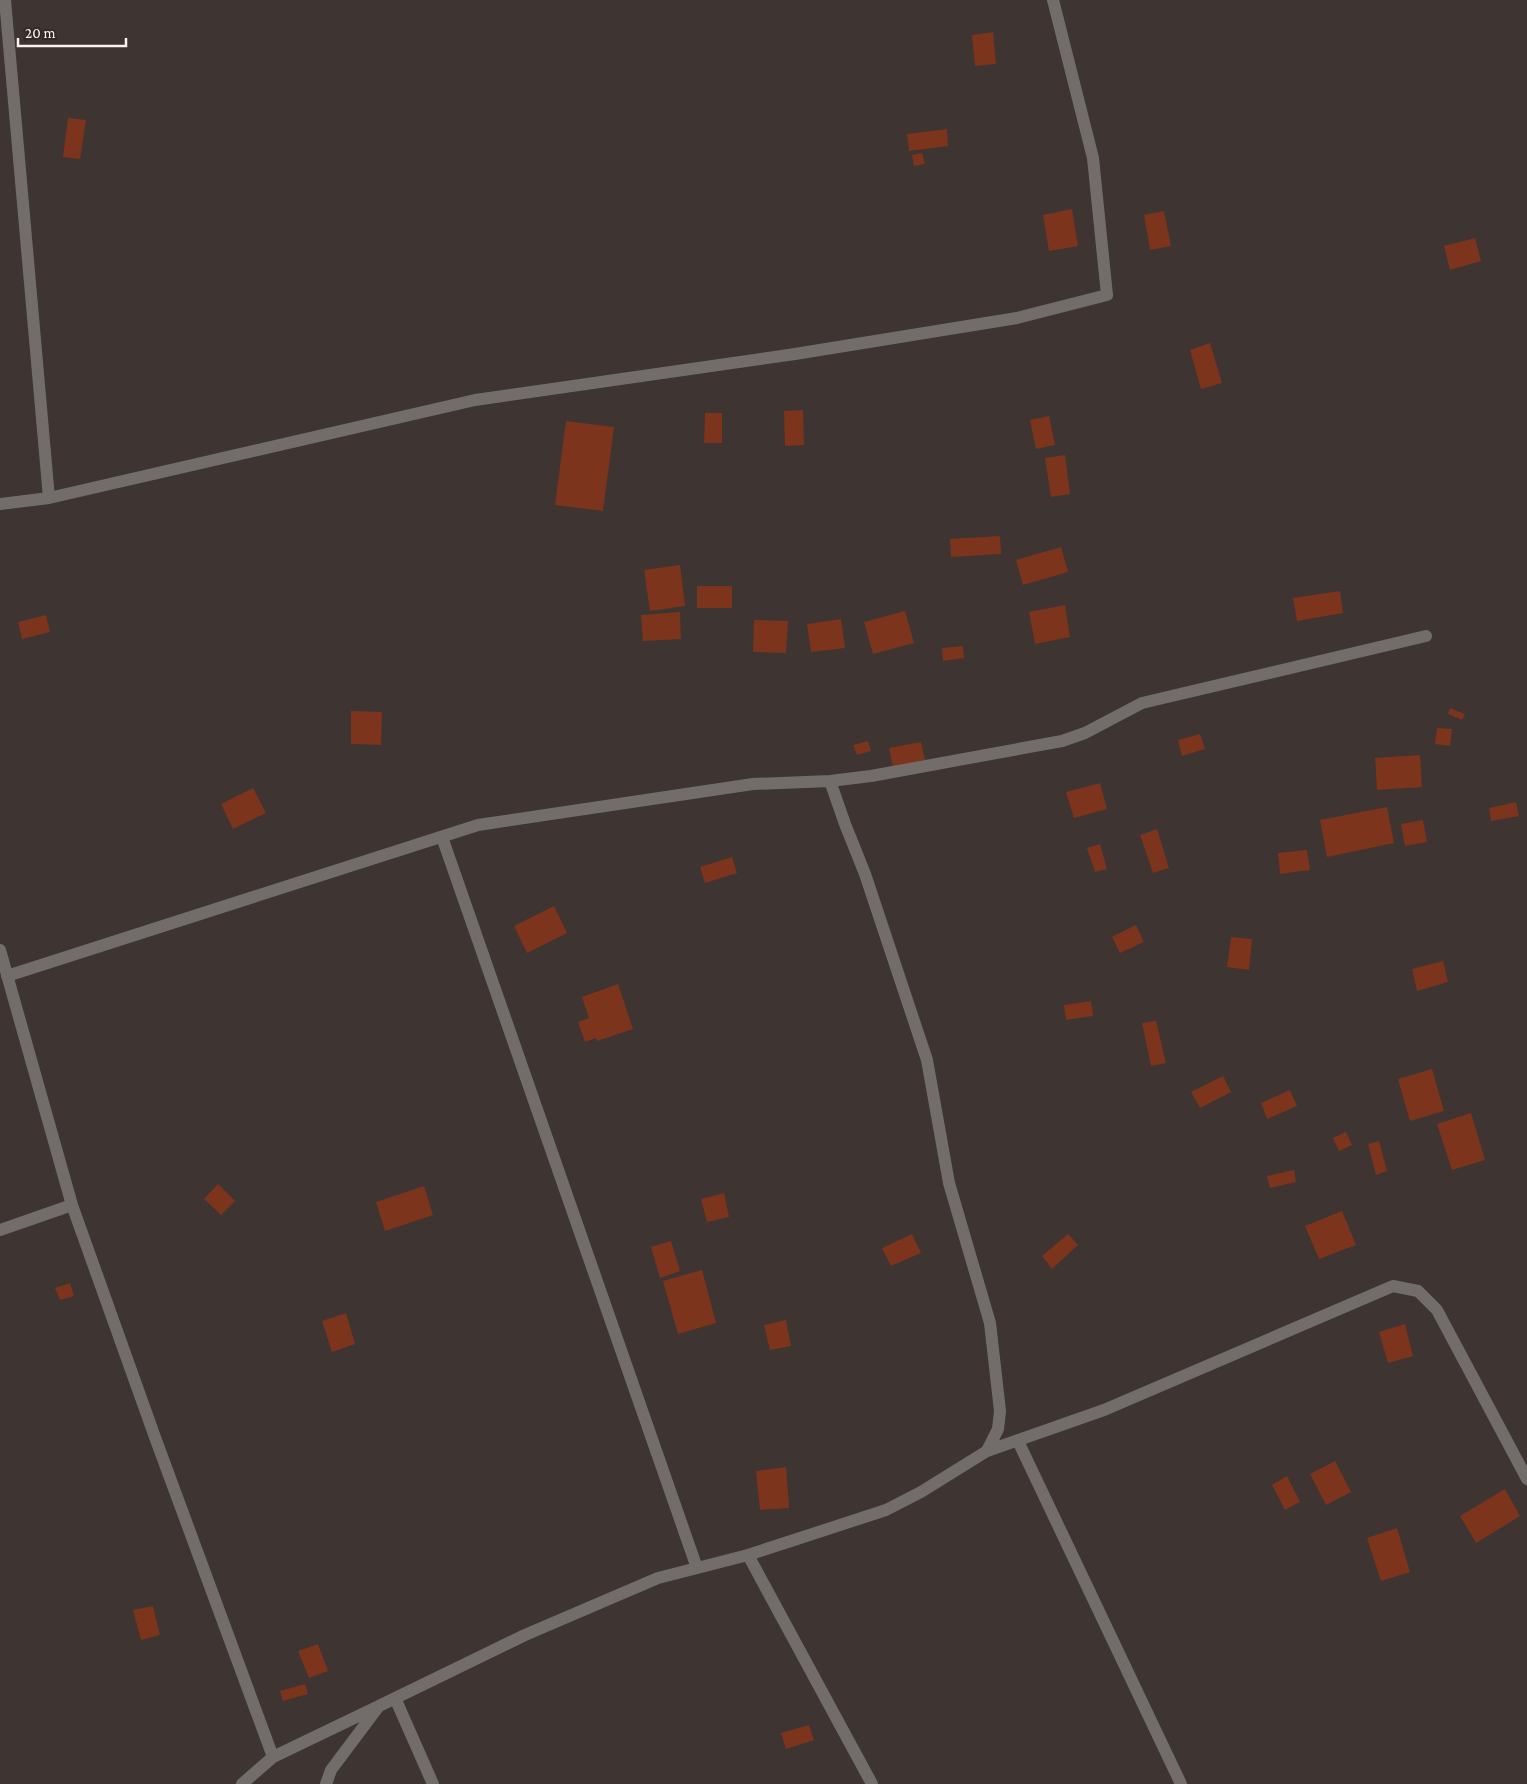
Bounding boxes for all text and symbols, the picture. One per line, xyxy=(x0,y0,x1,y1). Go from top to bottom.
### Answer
scale bar xyxy=(18,15,125,47)
text: 20 m xyxy=(25,25,56,41)

